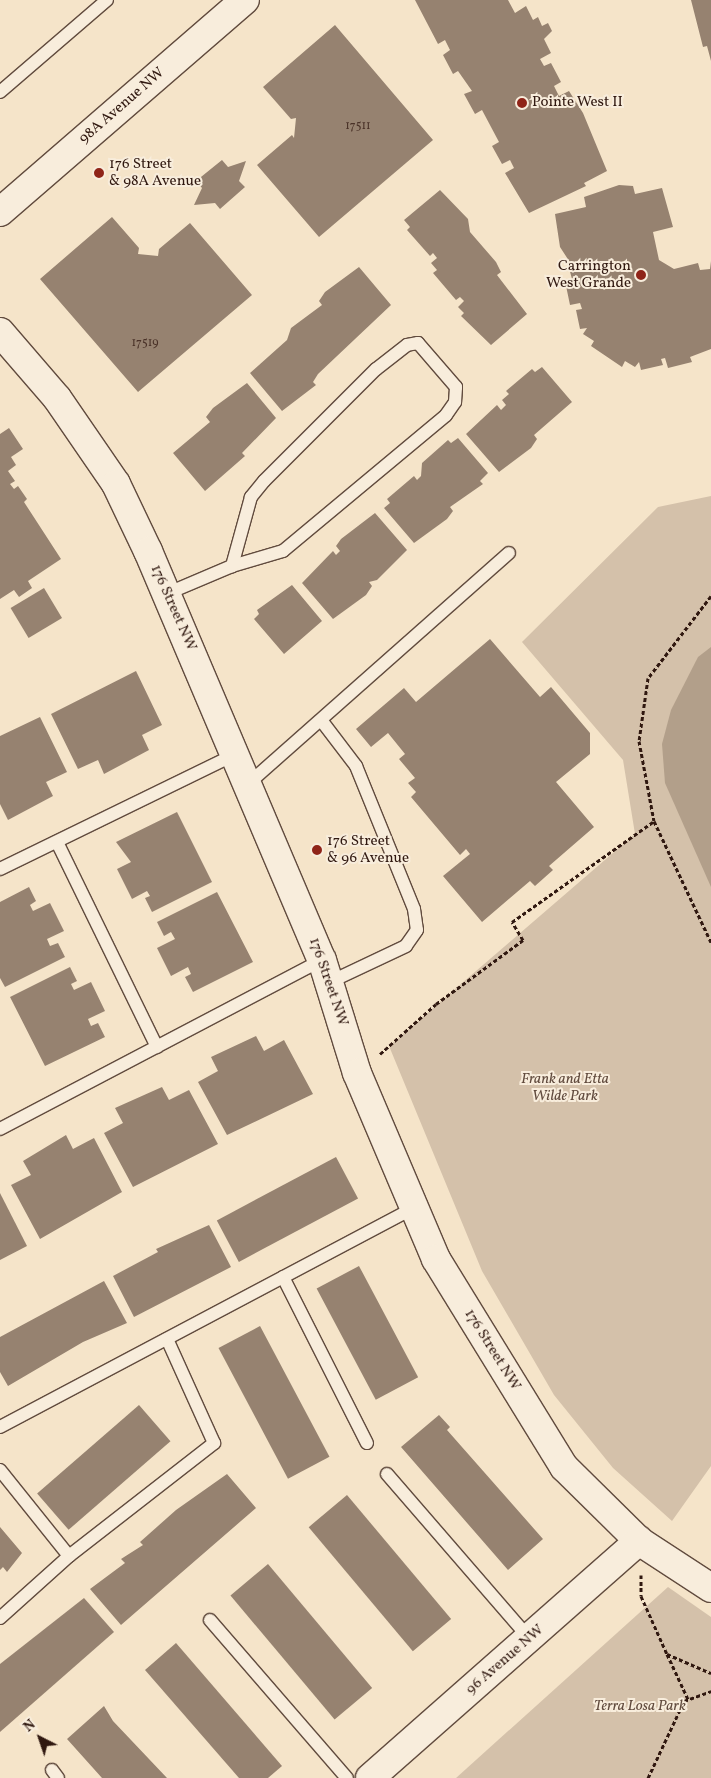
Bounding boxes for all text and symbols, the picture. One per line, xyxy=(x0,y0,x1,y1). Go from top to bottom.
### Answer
street label: 98A Avenue NW xyxy=(76,64,168,148)
place label: Pointe West II xyxy=(532,94,623,112)
marker: Pointe West II xyxy=(516,97,528,109)
house number: 17511 xyxy=(345,120,371,134)
place label: 176 Street & 98A Avenue xyxy=(109,155,201,190)
marker: 176 Street & 98A Avenue xyxy=(93,167,105,179)
place label: Carrington West Grande xyxy=(546,257,631,292)
marker: Carrington West Grande xyxy=(635,269,647,281)
house number: 17519 xyxy=(131,337,159,351)
street label: 176 Street NW xyxy=(146,562,200,654)
place label: 176 Street & 96 Avenue xyxy=(327,832,409,867)
marker: 176 Street & 96 Avenue xyxy=(311,844,323,856)
street label: 176 Street NW xyxy=(304,935,352,1029)
park label: Frank and Etta Wilde Park xyxy=(521,1070,609,1105)
street label: 176 Street NW xyxy=(460,1306,524,1394)
street label: 96 Avenue NW xyxy=(462,1621,548,1699)
park label: Terra Losa Park xyxy=(594,1698,686,1716)
north arrow xyxy=(15,1713,65,1763)
text: N xyxy=(20,1716,40,1737)

